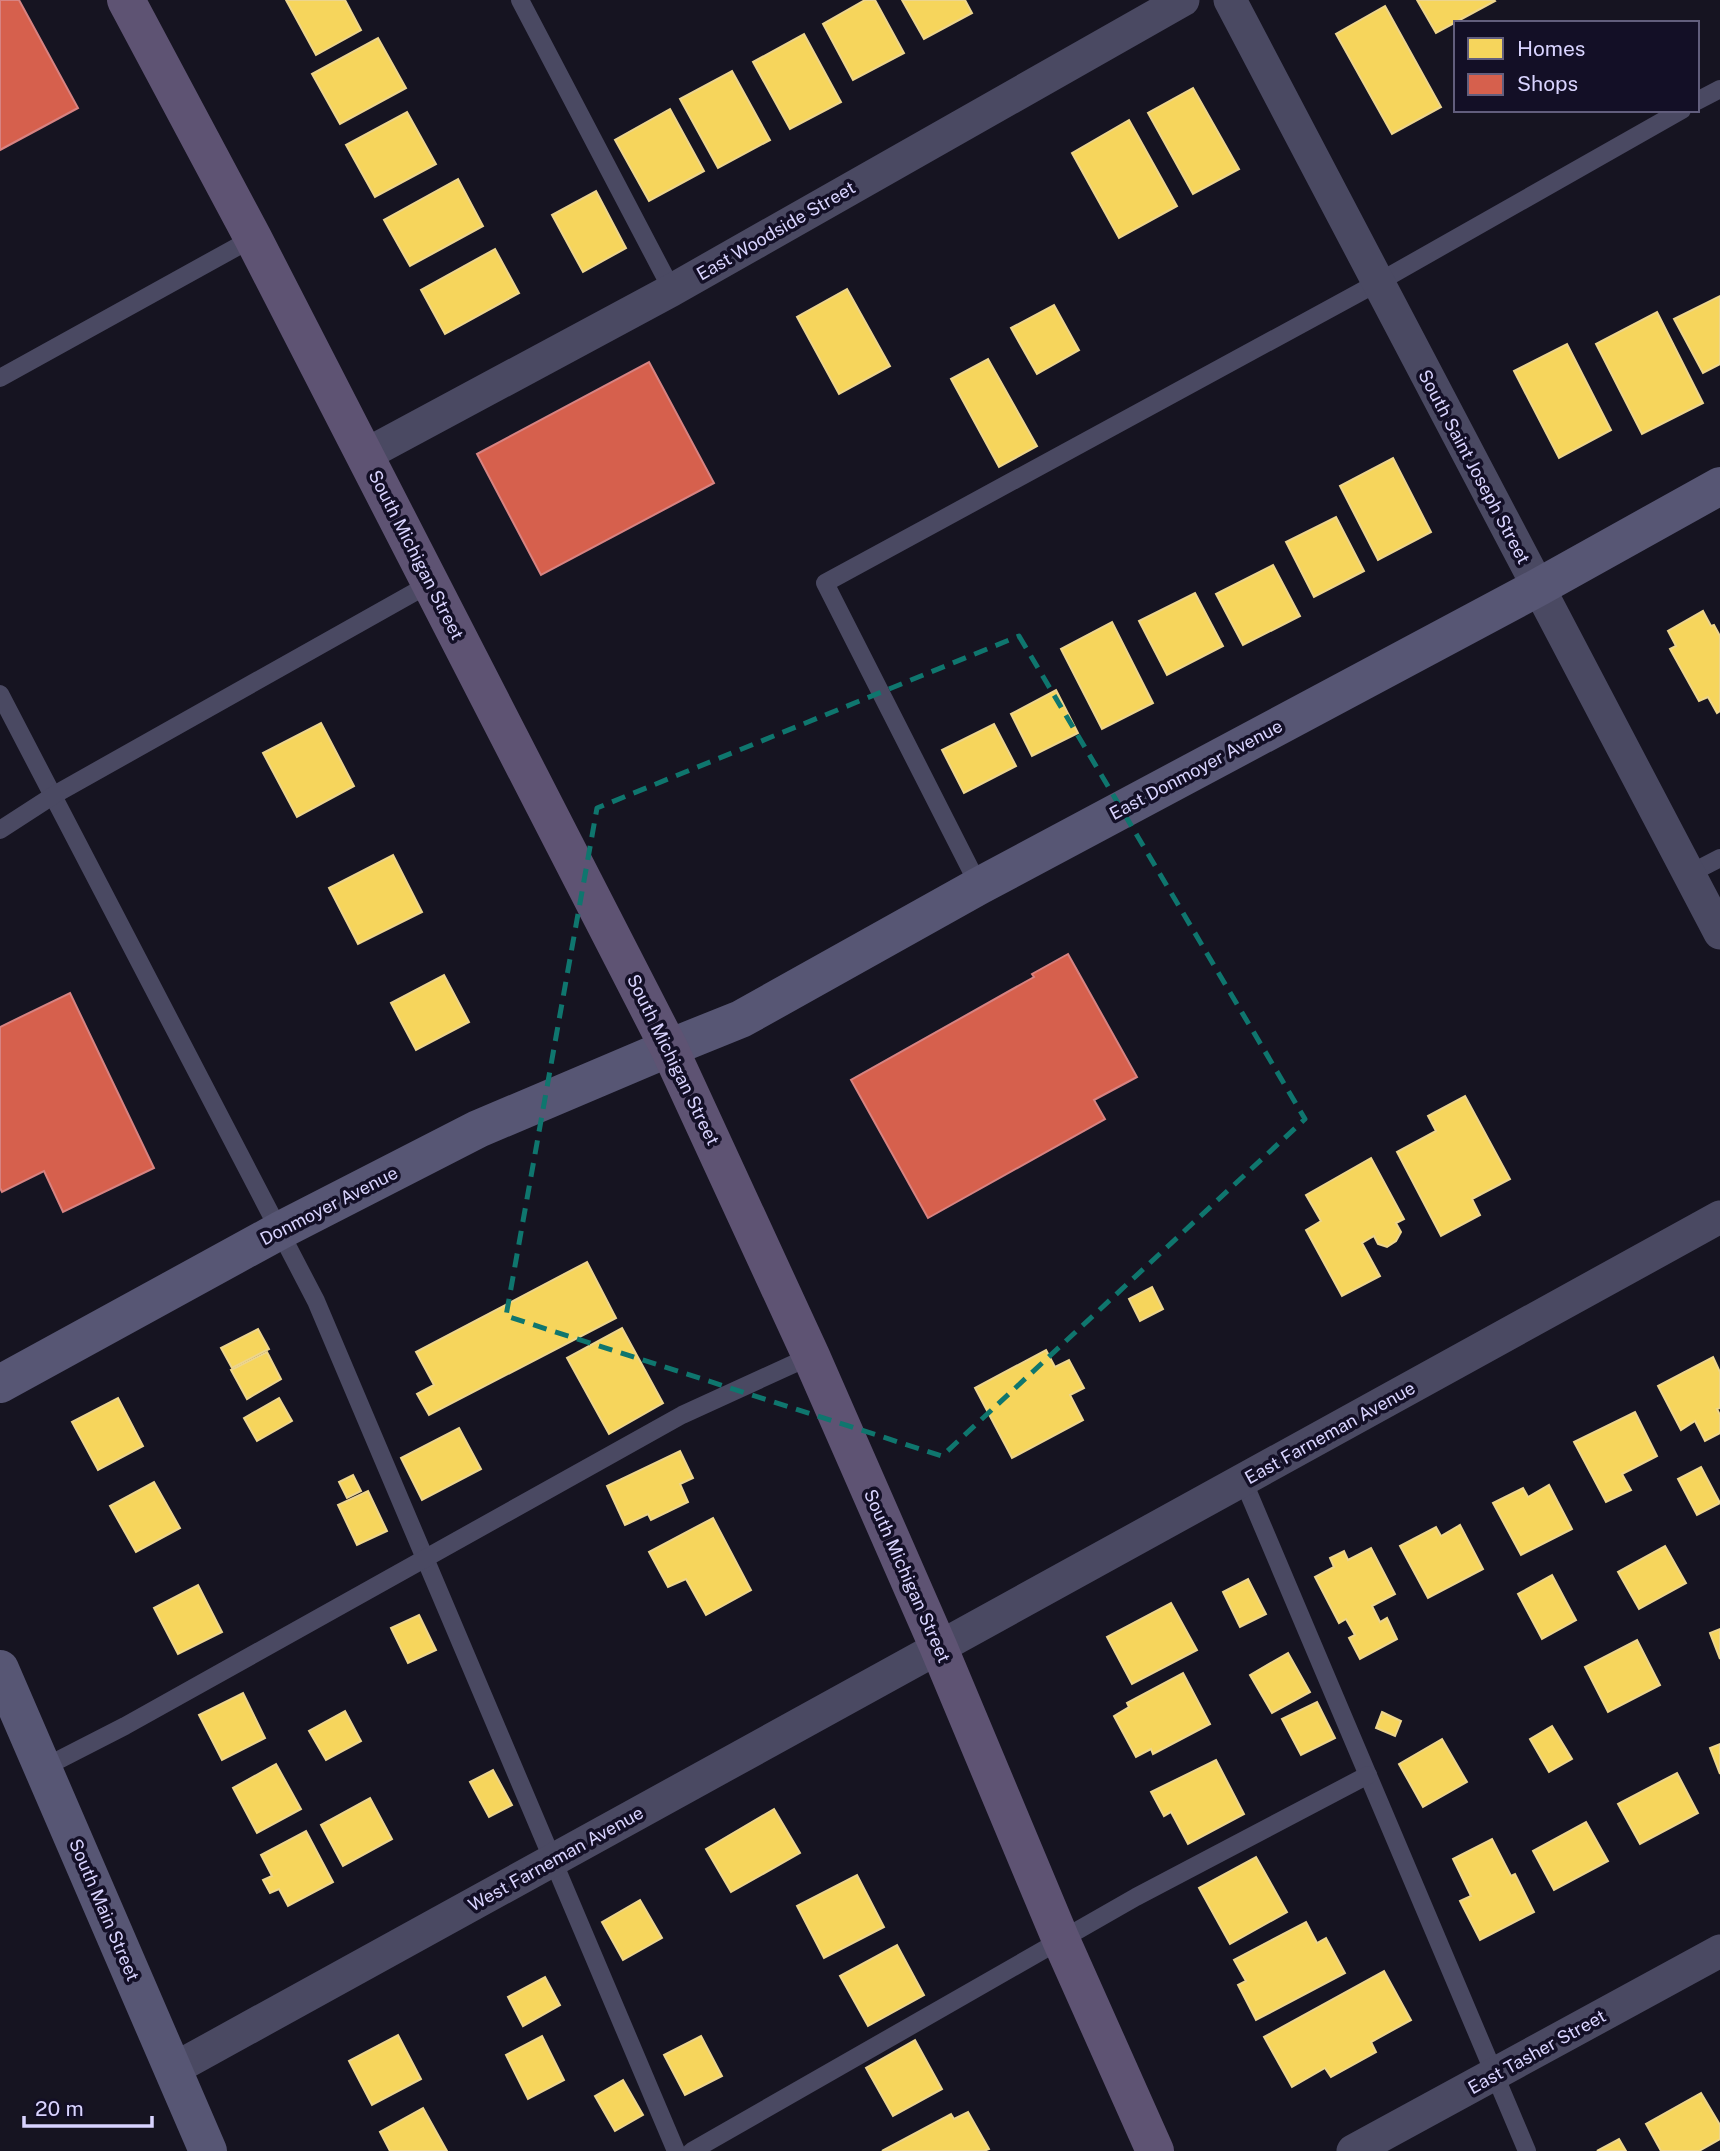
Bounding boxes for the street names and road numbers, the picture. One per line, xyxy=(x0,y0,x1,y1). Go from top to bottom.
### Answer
street label: East Woodside Street xyxy=(693,177,859,285)
street label: South Saint Joseph Street xyxy=(1414,366,1535,567)
street label: South Michigan Street xyxy=(365,466,468,643)
street label: East Donmoyer Avenue xyxy=(1106,715,1286,824)
street label: South Michigan Street xyxy=(623,971,724,1149)
street label: Donmoyer Avenue xyxy=(256,1162,401,1249)
street label: East Farneman Avenue xyxy=(1241,1377,1419,1488)
street label: South Michigan Street xyxy=(860,1486,955,1666)
street label: West Farneman Avenue xyxy=(465,1802,647,1915)
street label: South Main Street xyxy=(65,1836,144,1984)
street label: East Tasher Street xyxy=(1464,2005,1609,2098)

